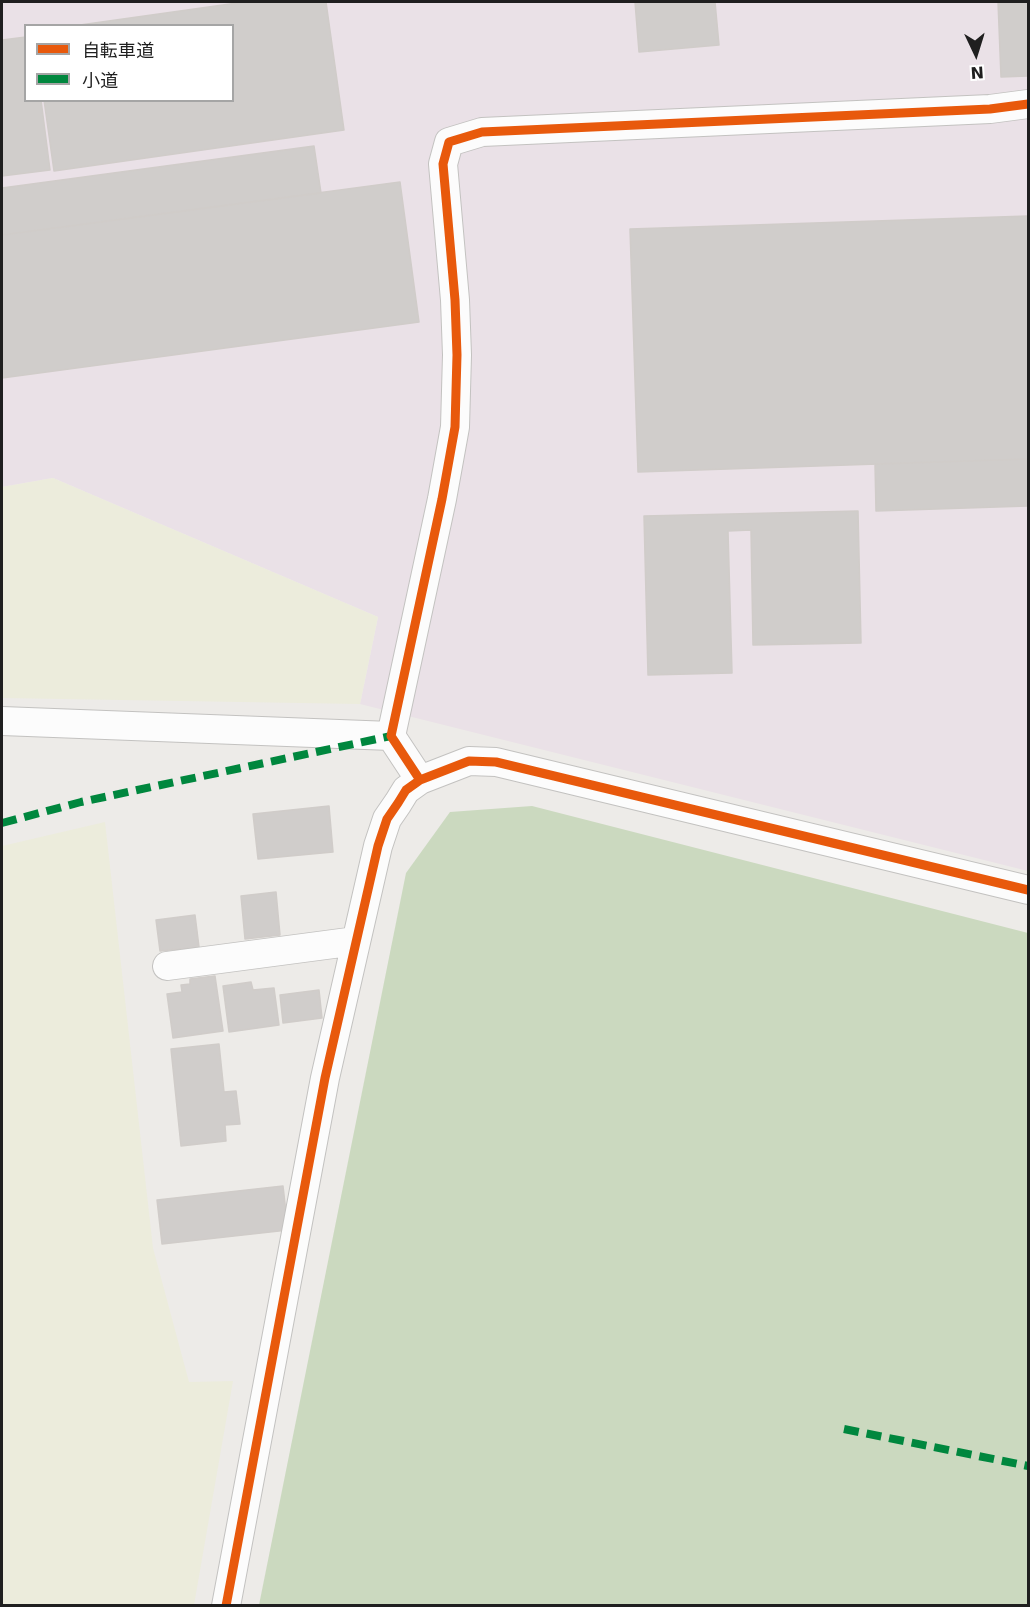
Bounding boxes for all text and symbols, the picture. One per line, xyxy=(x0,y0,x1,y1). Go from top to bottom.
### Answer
legend xyxy=(24,24,234,102)
north arrow xyxy=(946,24,1006,84)
text: 自転車道 xyxy=(82,40,154,61)
text: N xyxy=(970,63,985,82)
text: 小道 xyxy=(82,70,118,91)

